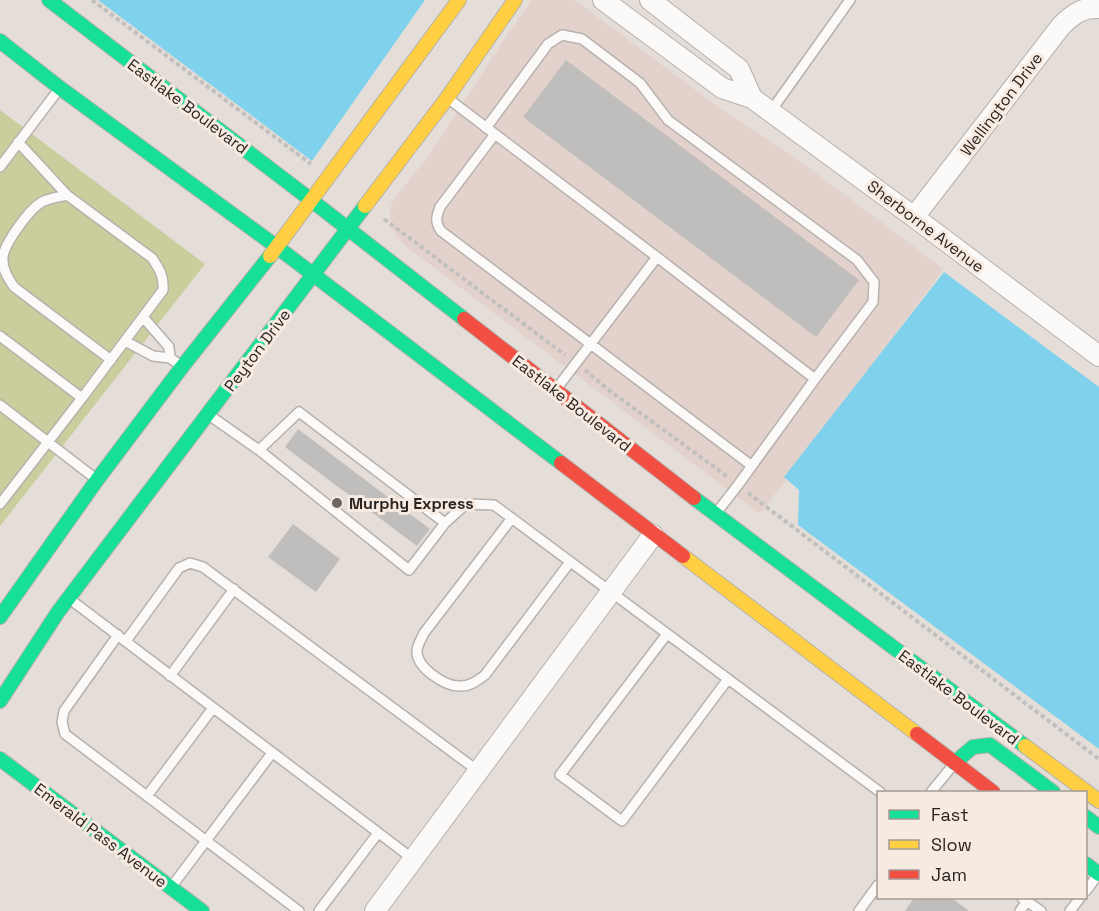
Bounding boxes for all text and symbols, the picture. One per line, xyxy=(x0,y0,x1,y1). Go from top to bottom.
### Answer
street label: Wellington Drive xyxy=(956,48,1047,160)
street label: Eastlake Boulevard xyxy=(123,54,252,159)
street label: Sherborne Avenue xyxy=(863,176,988,277)
street label: Peyton Drive xyxy=(220,305,295,396)
street label: Eastlake Boulevard xyxy=(508,350,636,456)
place label: Murphy Express xyxy=(349,493,474,514)
marker: Murphy Express xyxy=(330,496,344,510)
street label: Eastlake Boulevard xyxy=(894,645,1023,750)
street label: Emerald Pass Avenue xyxy=(30,778,171,892)
legend xyxy=(877,791,1087,899)
text: Fast xyxy=(931,803,968,826)
text: Slow xyxy=(931,833,972,856)
text: Jam xyxy=(931,863,967,886)

